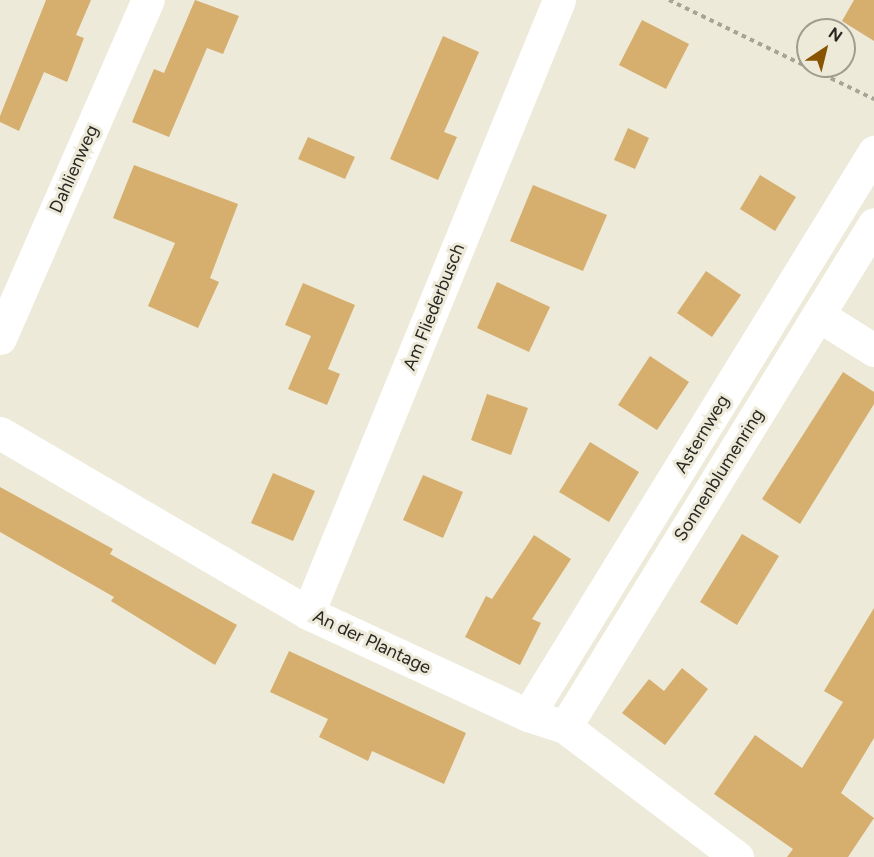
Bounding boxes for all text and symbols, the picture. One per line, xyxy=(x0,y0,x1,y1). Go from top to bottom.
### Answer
north arrow xyxy=(796,18,856,78)
text: N xyxy=(825,23,846,46)
street label: Dahlienweg xyxy=(45,122,103,216)
street label: Am Fliederbusch xyxy=(399,240,469,374)
street label: Asternweg xyxy=(670,391,734,477)
street label: Sonnenblumenring xyxy=(670,405,768,545)
street label: An der Plantage xyxy=(310,605,434,679)

